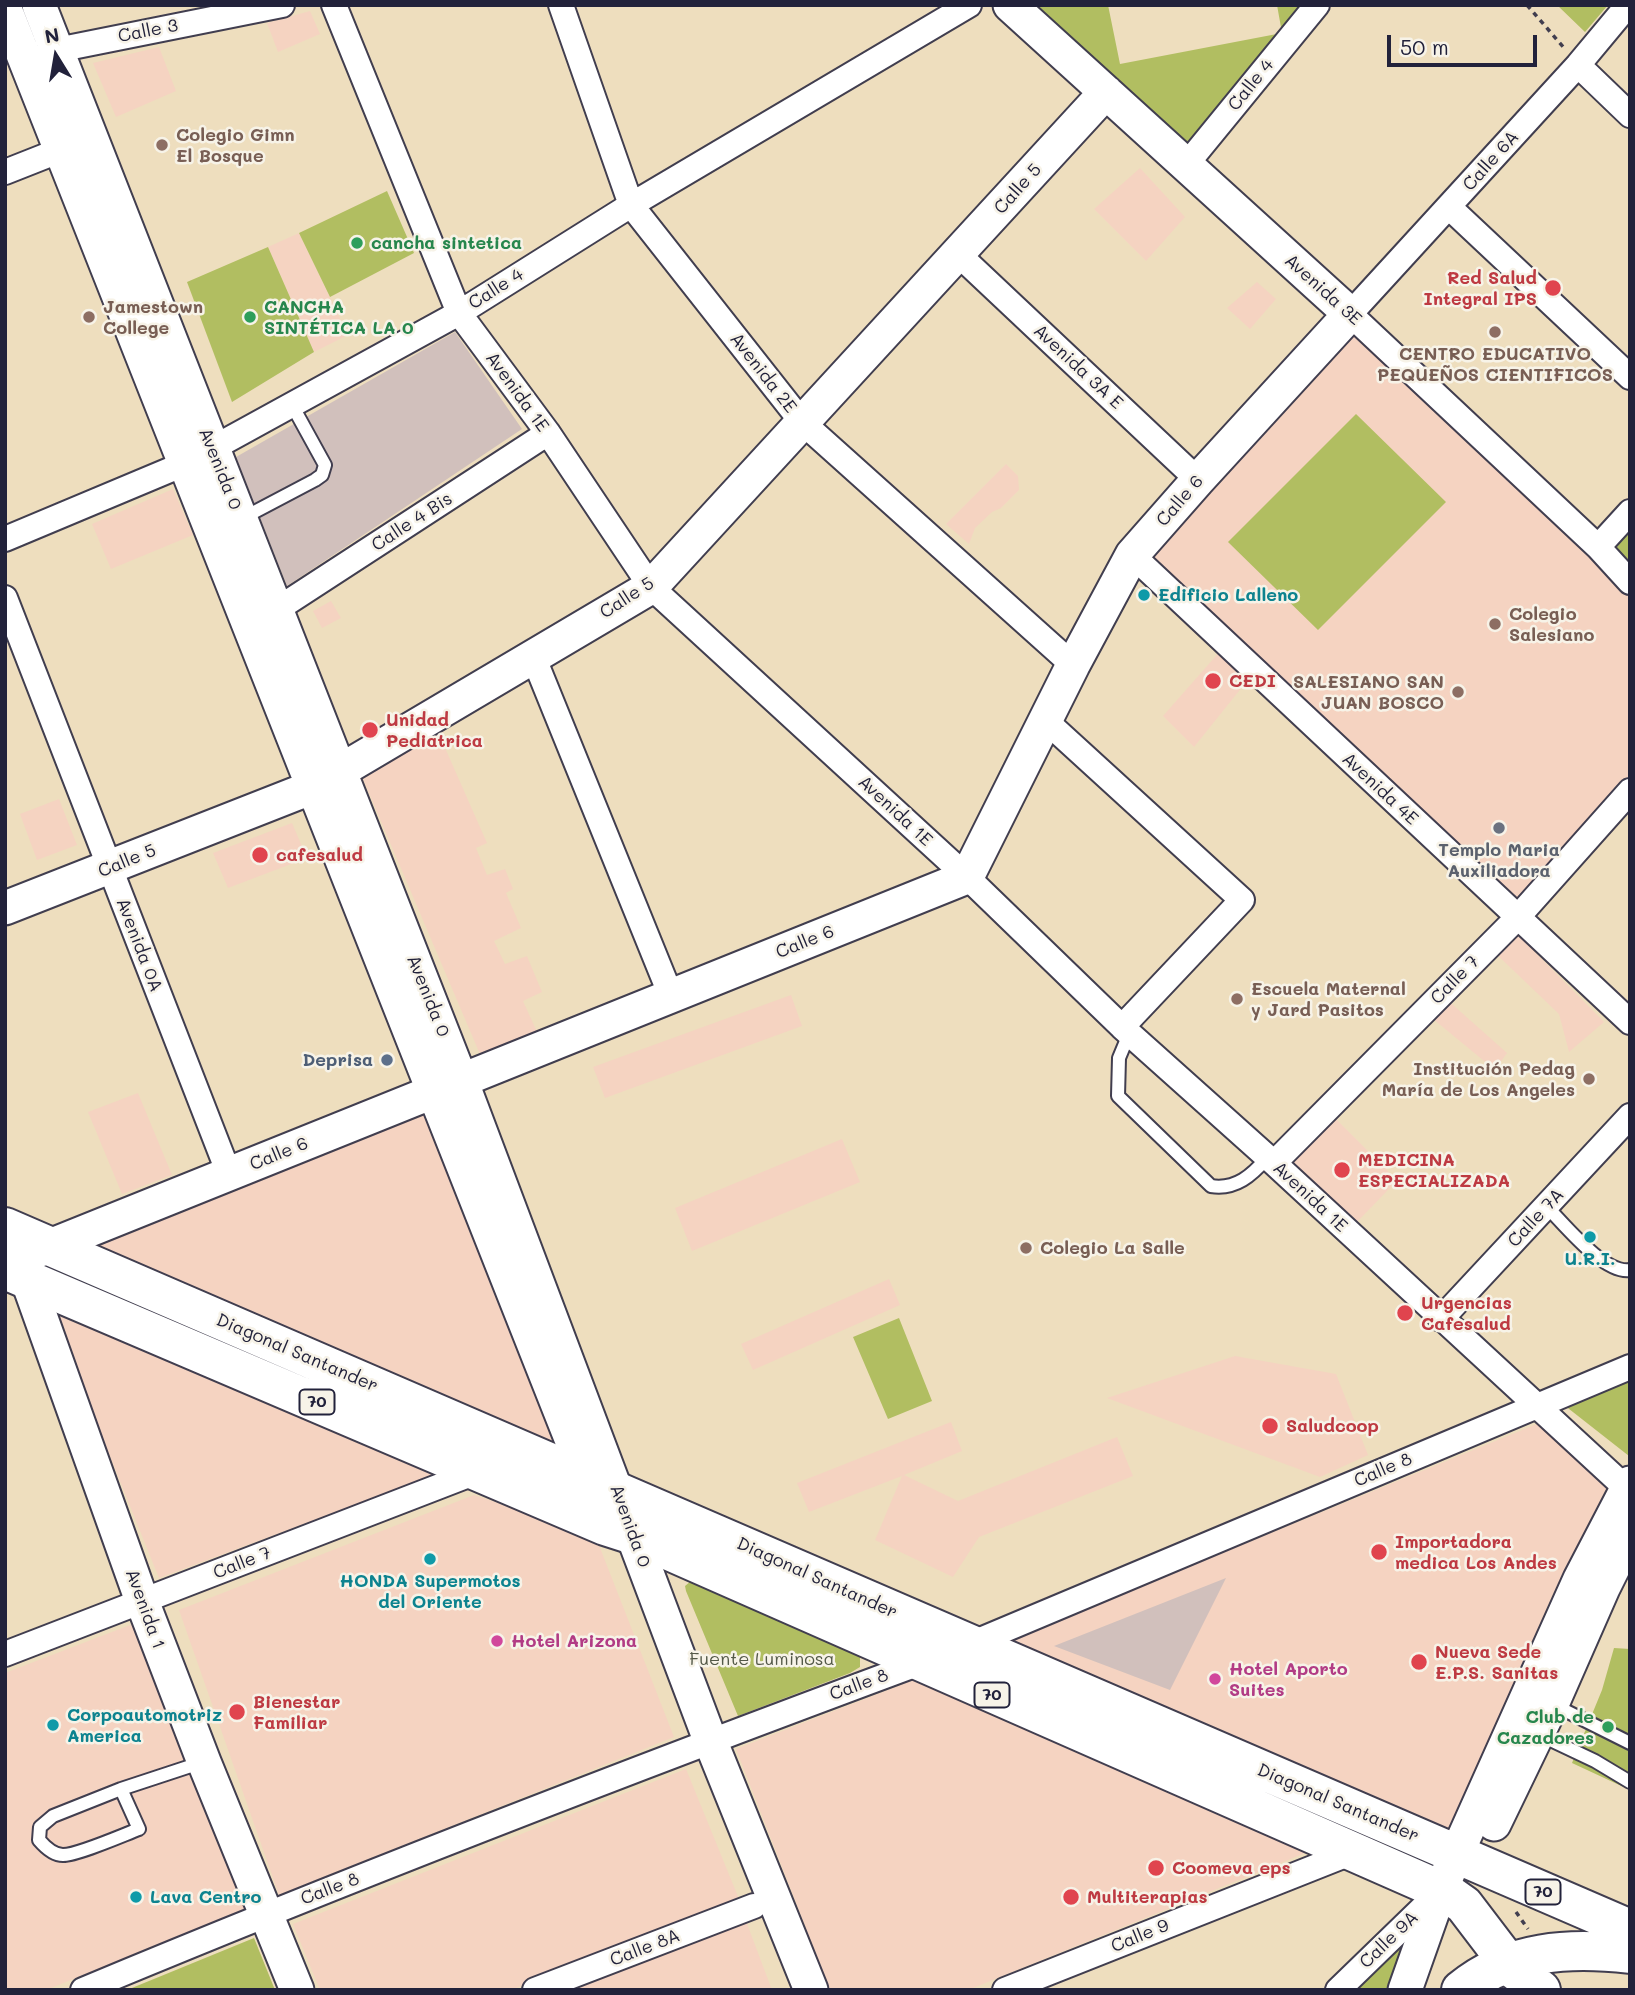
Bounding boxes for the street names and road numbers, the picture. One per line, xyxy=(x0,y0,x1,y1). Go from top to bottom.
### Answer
street label: Calle 3 xyxy=(116,15,180,47)
street label: Calle 4 xyxy=(1224,55,1278,115)
street label: Calle 6A xyxy=(1458,127,1524,195)
street label: Calle 5 xyxy=(990,159,1046,219)
street label: Avenida 3E xyxy=(1280,250,1366,330)
street label: Calle 4 xyxy=(465,264,527,314)
street label: Avenida 3A E xyxy=(1029,320,1127,414)
street label: Avenida 2E xyxy=(725,329,801,417)
street label: Avenida 1E xyxy=(481,348,553,436)
street label: Avenida 0 xyxy=(194,425,246,513)
street label: Calle 6 xyxy=(1152,471,1208,531)
street label: Calle 4 Bis xyxy=(368,488,456,556)
street label: Calle 5 xyxy=(596,572,658,624)
street label: Avenida 4E xyxy=(1338,748,1422,830)
street label: Avenida 1E xyxy=(853,771,937,851)
street label: Calle 5 xyxy=(95,840,159,882)
street label: Avenida 0A xyxy=(111,895,167,995)
street label: Calle 6 xyxy=(773,921,837,963)
street label: Calle 7 xyxy=(1426,951,1484,1009)
street label: Avenida 0 xyxy=(402,952,454,1040)
street label: Calle 6 xyxy=(247,1133,311,1175)
street label: Avenida 1E xyxy=(1268,1157,1352,1237)
street label: Calle 7A xyxy=(1503,1184,1569,1252)
street label: Diagonal Santander xyxy=(213,1309,381,1397)
road number: 70 xyxy=(300,1390,334,1414)
street label: Calle 8 xyxy=(1351,1448,1415,1492)
street label: Avenida 0 xyxy=(605,1482,655,1570)
street label: Diagonal Santander xyxy=(733,1533,901,1623)
street label: Calle 7 xyxy=(210,1542,274,1584)
street label: Avenida 1 xyxy=(121,1566,169,1652)
street label: Calle 8 xyxy=(827,1664,891,1706)
road number: 70 xyxy=(974,1682,1010,1708)
street label: Diagonal Santander xyxy=(1254,1759,1422,1847)
street label: Calle 8 xyxy=(298,1868,362,1910)
road number: 70 xyxy=(1526,1880,1560,1904)
street label: Calle 9A xyxy=(1355,1907,1423,1973)
street label: Calle 9 xyxy=(1108,1915,1172,1957)
street label: Calle 8A xyxy=(607,1925,683,1971)

